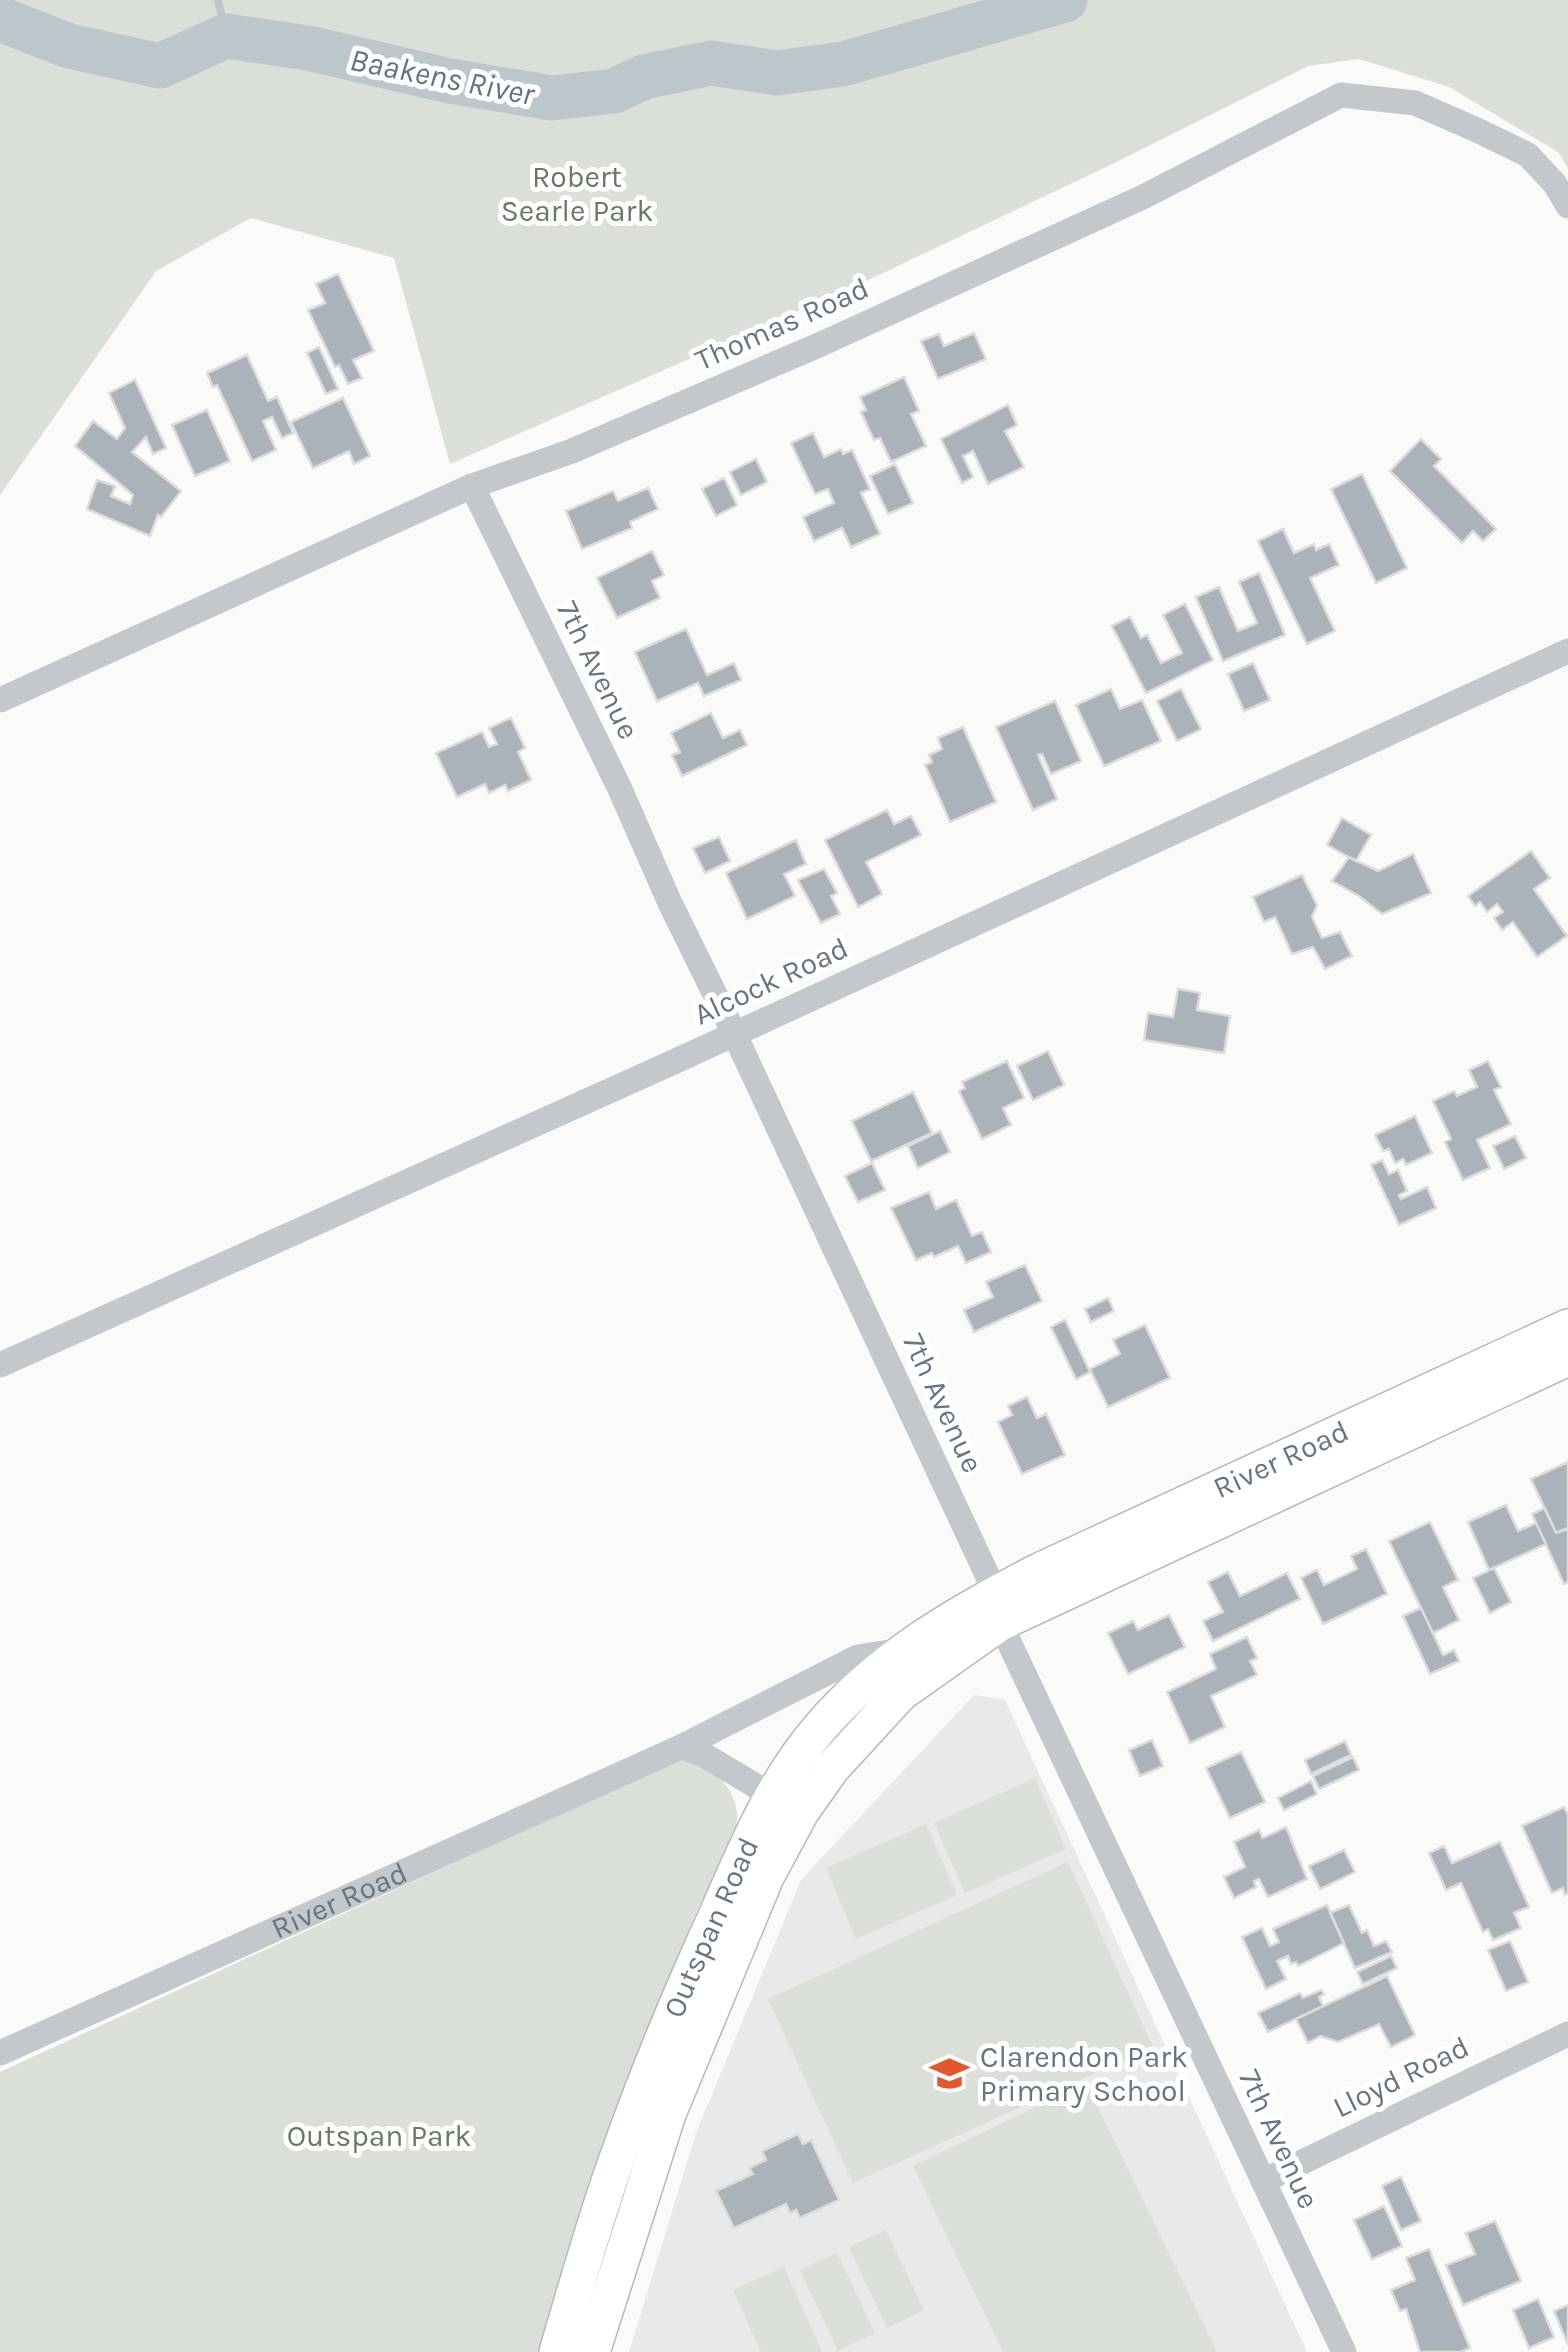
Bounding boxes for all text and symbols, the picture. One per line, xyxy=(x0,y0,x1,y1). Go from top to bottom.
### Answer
water label: Baakens River xyxy=(347,41,538,113)
park label: Robert Searle Park xyxy=(501,159,653,229)
street label: Thomas Road xyxy=(690,270,874,378)
street label: 7th Avenue xyxy=(549,595,647,745)
street label: Alcock Road xyxy=(688,930,854,1032)
street label: 7th Avenue xyxy=(895,1328,991,1478)
street label: River Road xyxy=(1208,1413,1354,1506)
street label: Outspan Road xyxy=(656,1832,767,2023)
street label: River Road xyxy=(266,1854,413,1947)
street label: Lloyd Road xyxy=(1327,2029,1475,2125)
place label: Clarendon Park Primary School xyxy=(980,2039,1188,2109)
school or university icon: Clarendon Park Primary School xyxy=(929,2053,971,2095)
street label: 7th Avenue xyxy=(1231,2064,1327,2214)
park label: Outspan Park xyxy=(287,2118,471,2154)

